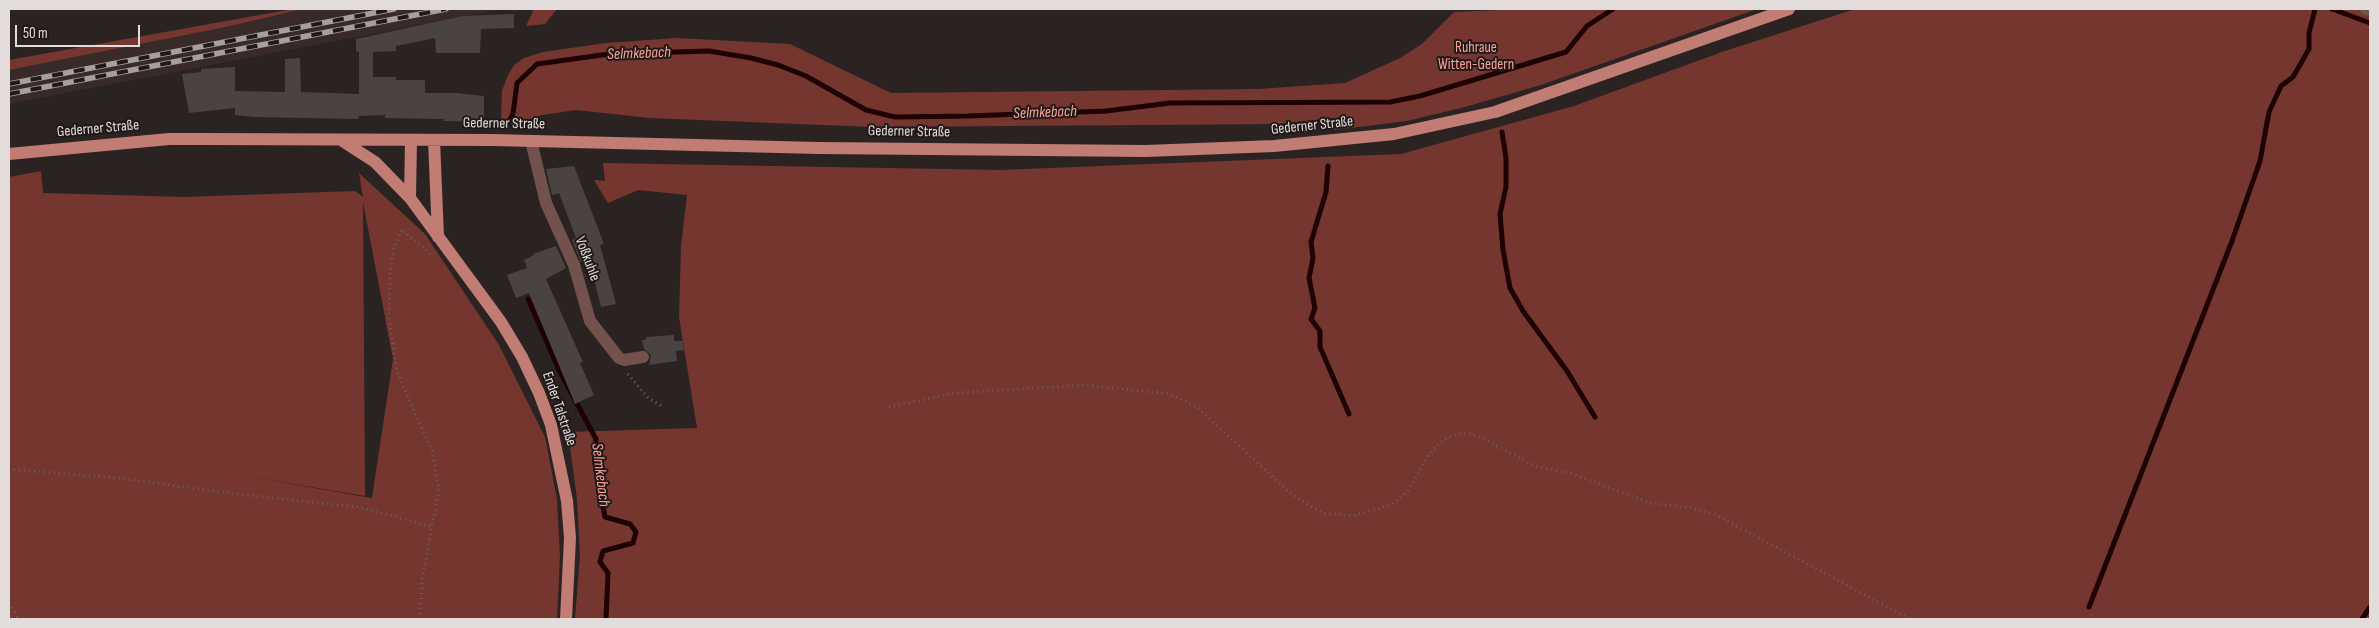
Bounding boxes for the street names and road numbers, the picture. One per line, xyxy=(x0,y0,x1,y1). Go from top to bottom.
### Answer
street label: Gederner Straße xyxy=(1270,113,1354,139)
street label: Gederner Straße xyxy=(463,114,545,134)
street label: Gederner Straße xyxy=(56,116,140,142)
street label: Gederner Straße xyxy=(868,122,950,142)
street label: Voßkuhle xyxy=(570,234,604,284)
street label: Ender Talstraße xyxy=(538,369,580,449)

